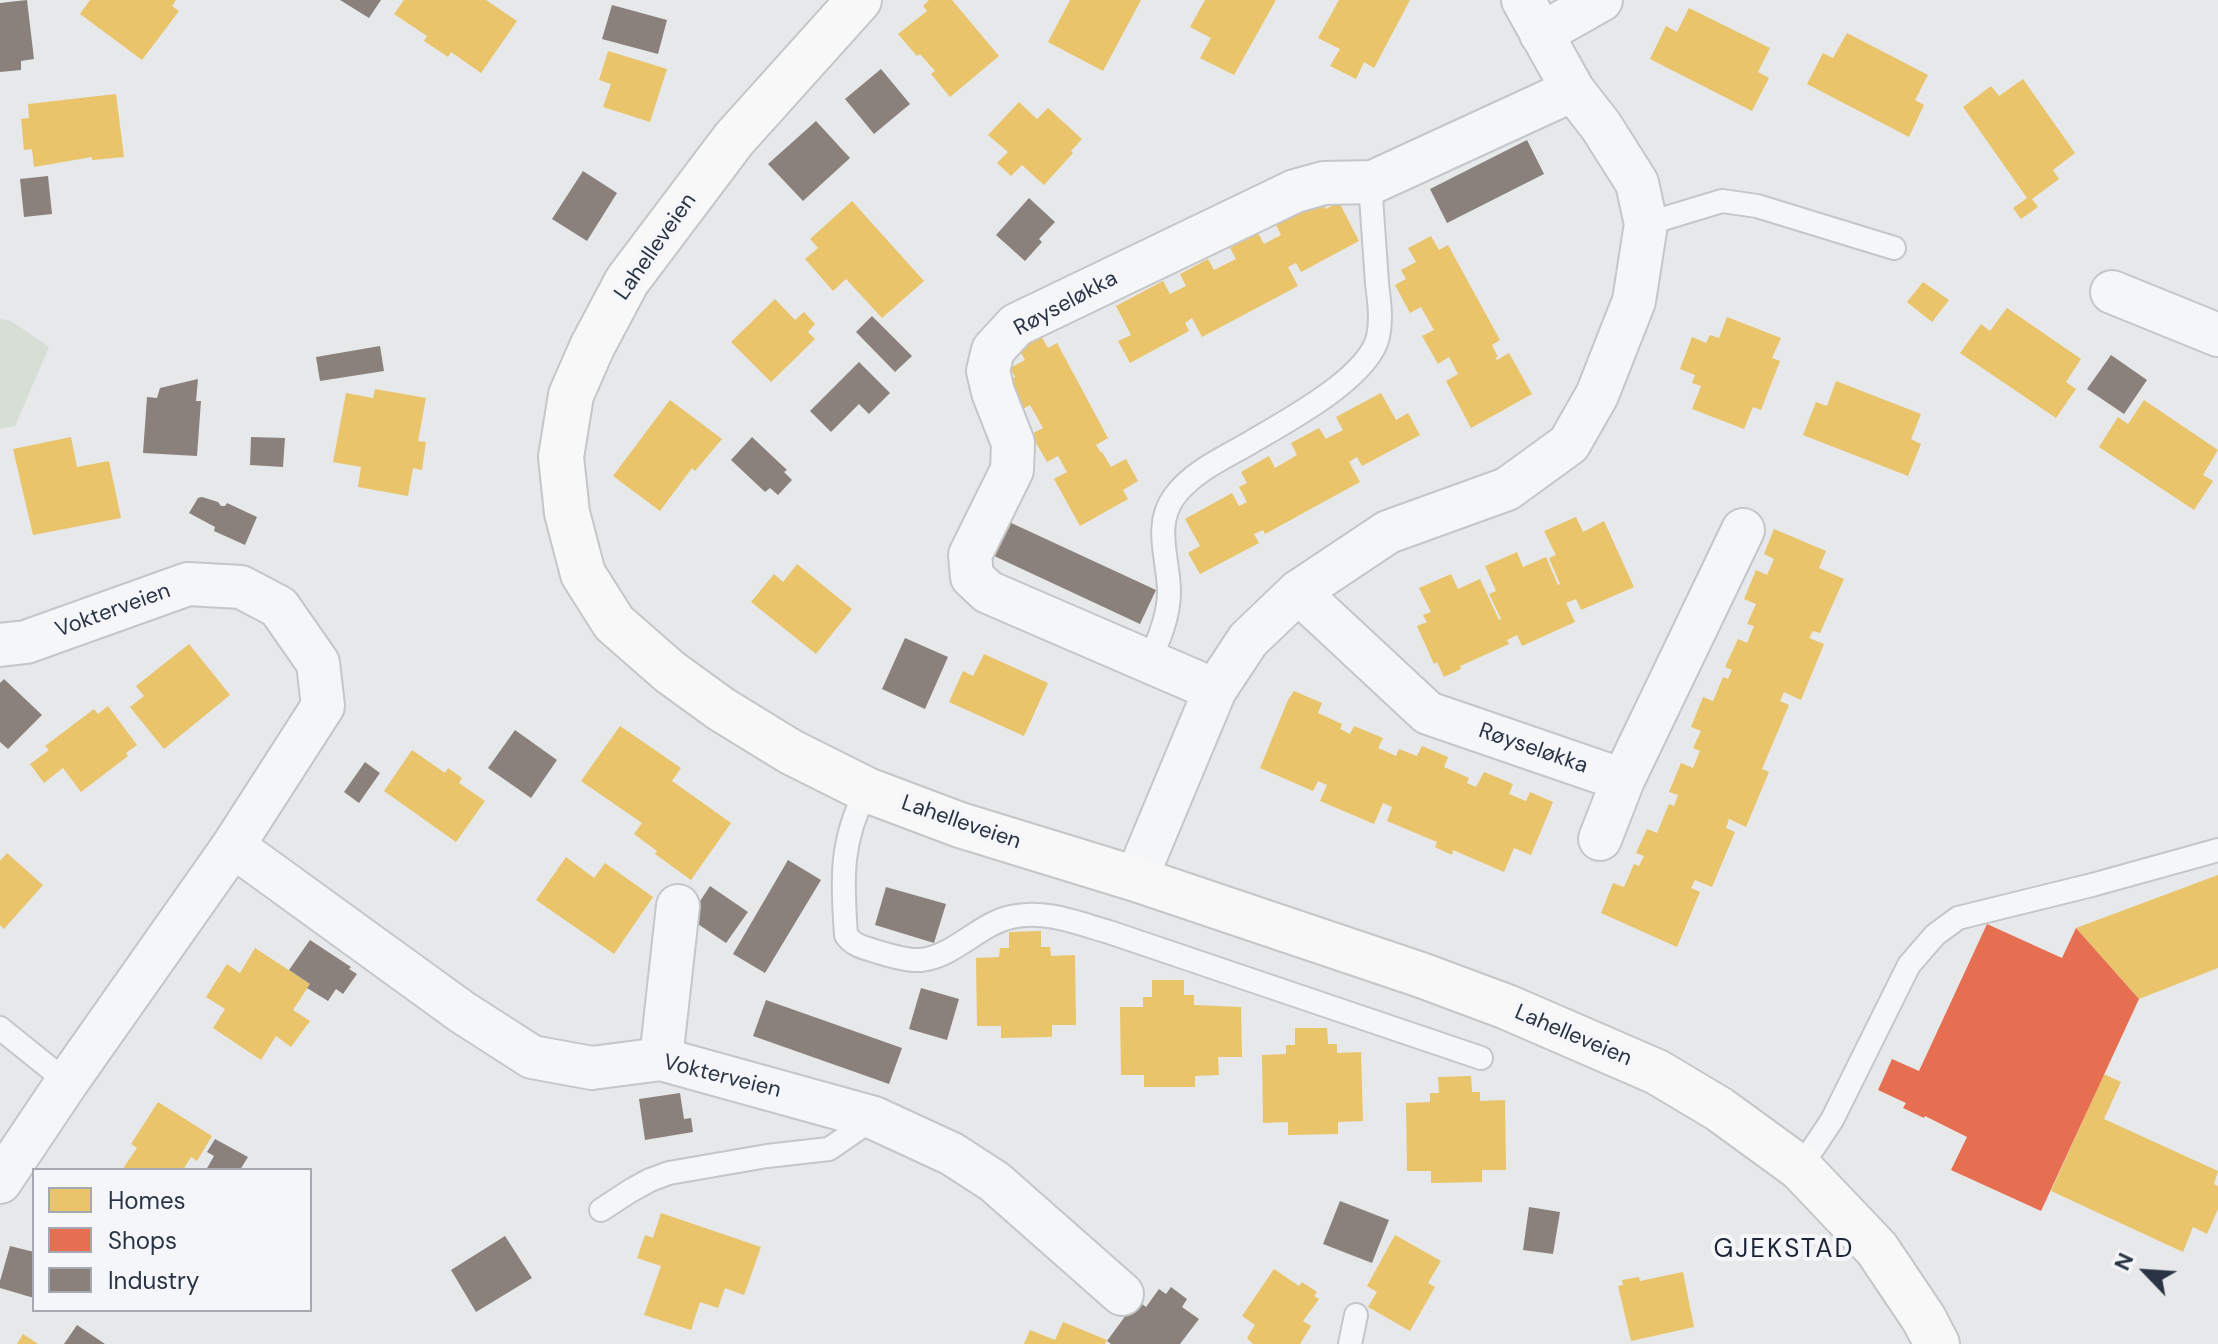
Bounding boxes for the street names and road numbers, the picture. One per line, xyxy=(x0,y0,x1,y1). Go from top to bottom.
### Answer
street label: Lahelleveien xyxy=(609,188,703,306)
street label: Røyseløkka xyxy=(1010,266,1122,342)
street label: Vokterveien xyxy=(52,578,174,644)
street label: Røyseløkka xyxy=(1475,718,1591,780)
street label: Lahelleveien xyxy=(898,790,1024,856)
street label: Lahelleveien xyxy=(1511,1000,1635,1072)
street label: Vokterveien xyxy=(660,1050,784,1104)

